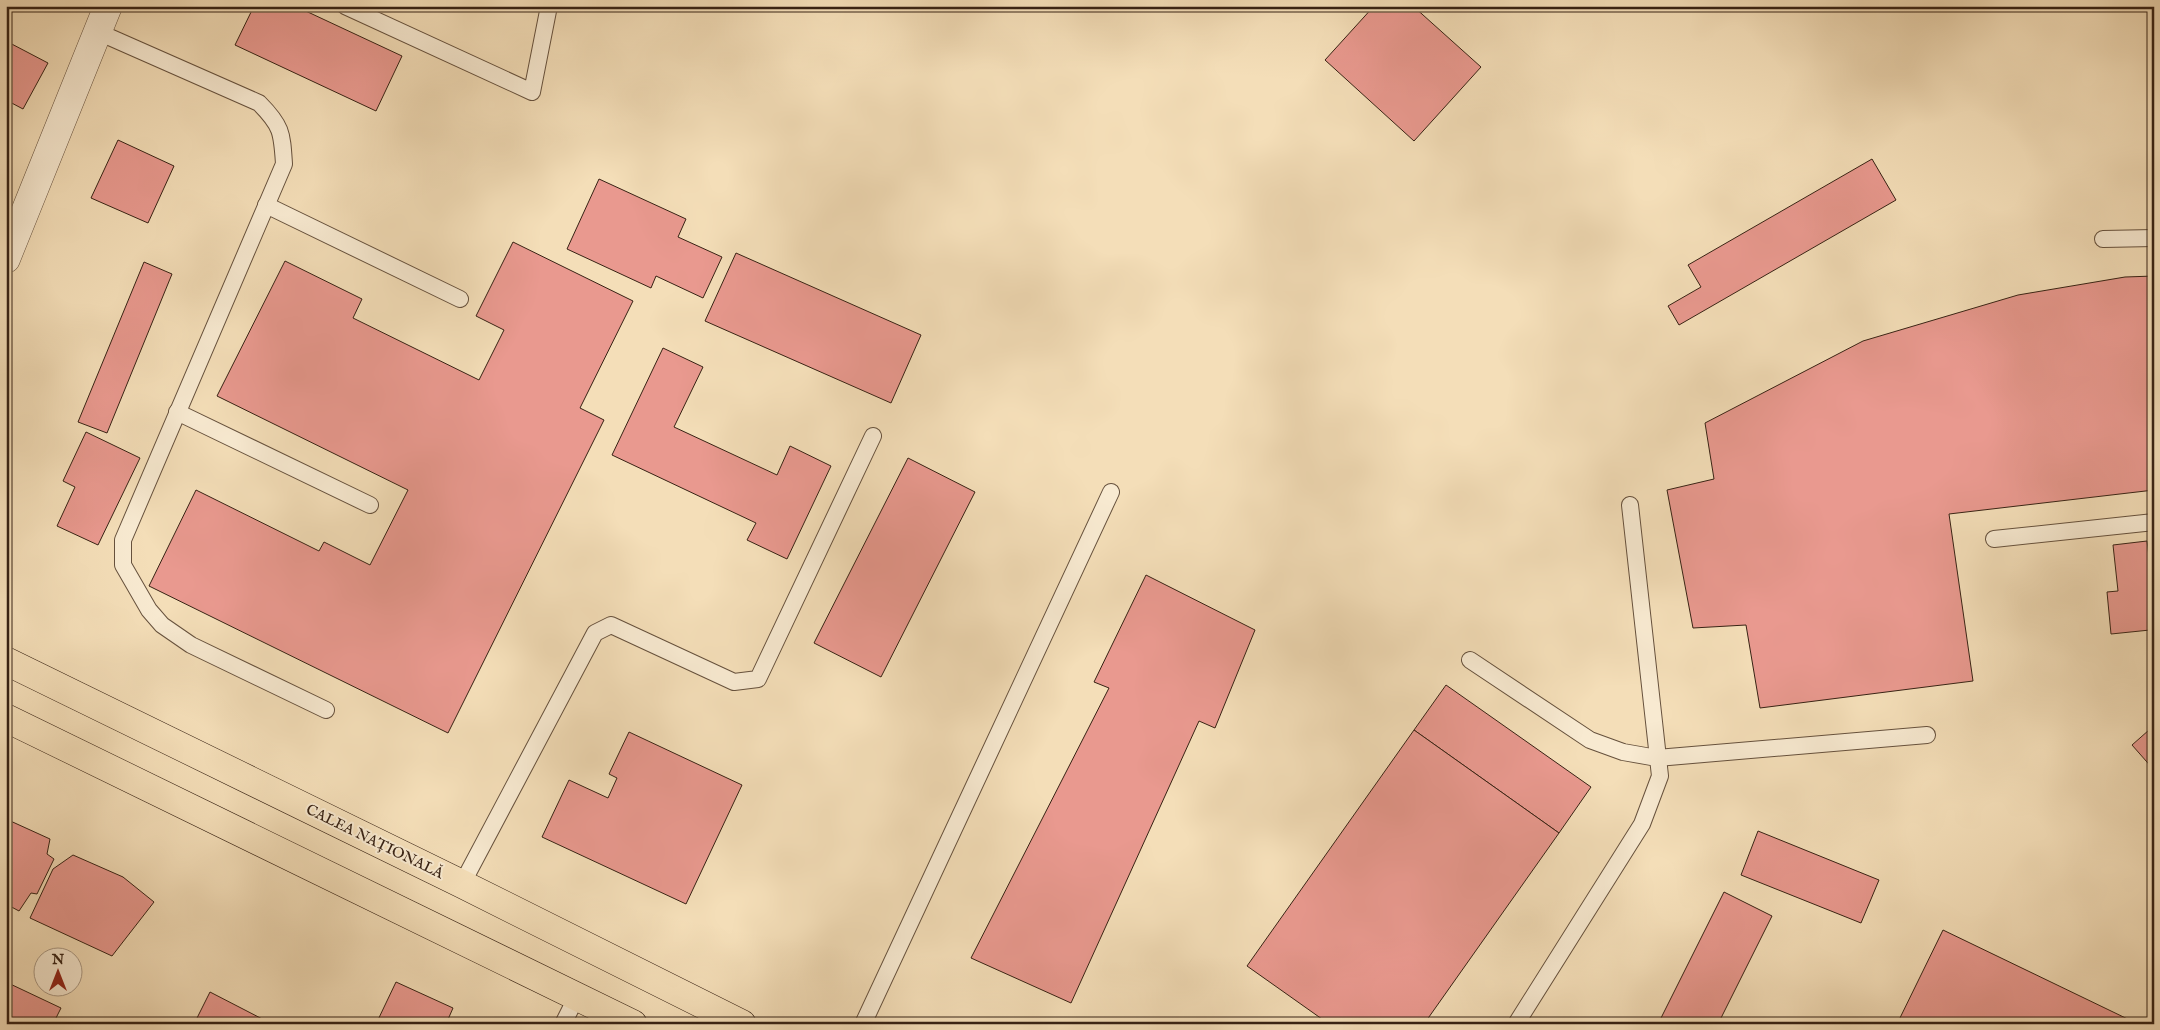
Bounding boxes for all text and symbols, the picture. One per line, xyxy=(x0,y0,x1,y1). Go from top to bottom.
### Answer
street label: CALEA NAȚIONALĂ xyxy=(303,800,448,883)
north arrow xyxy=(32,948,82,998)
text: N xyxy=(51,951,64,969)

